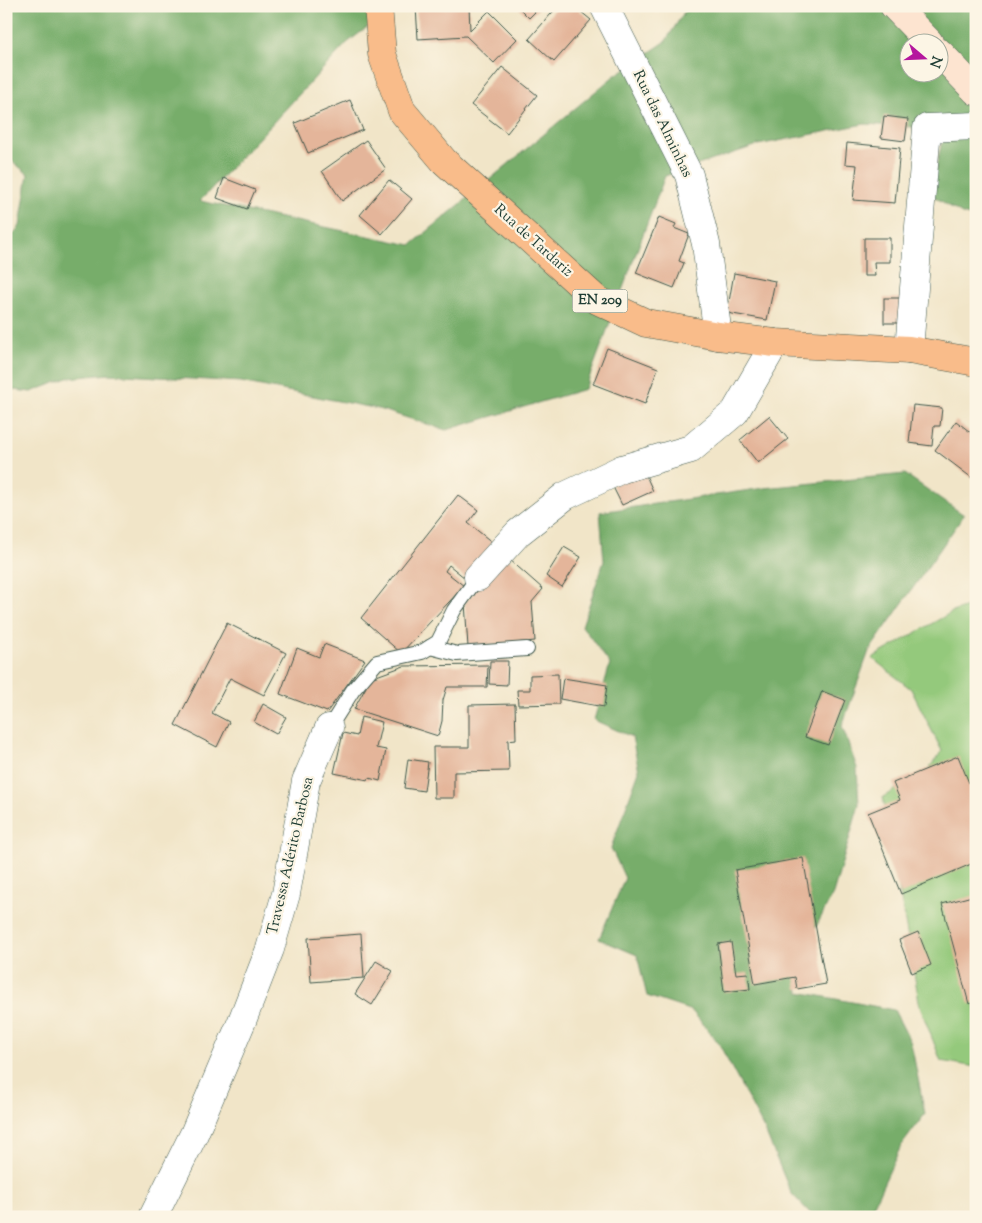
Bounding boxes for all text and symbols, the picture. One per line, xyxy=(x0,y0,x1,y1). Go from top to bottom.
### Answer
north arrow xyxy=(900,32,950,82)
text: N xyxy=(923,53,946,70)
street label: Rua das Alminhas xyxy=(627,67,697,181)
street label: Rua de Tardariz xyxy=(489,200,577,282)
road number: EN 209 xyxy=(572,290,628,312)
street label: Travessa Adérito Barbosa xyxy=(263,775,319,937)

